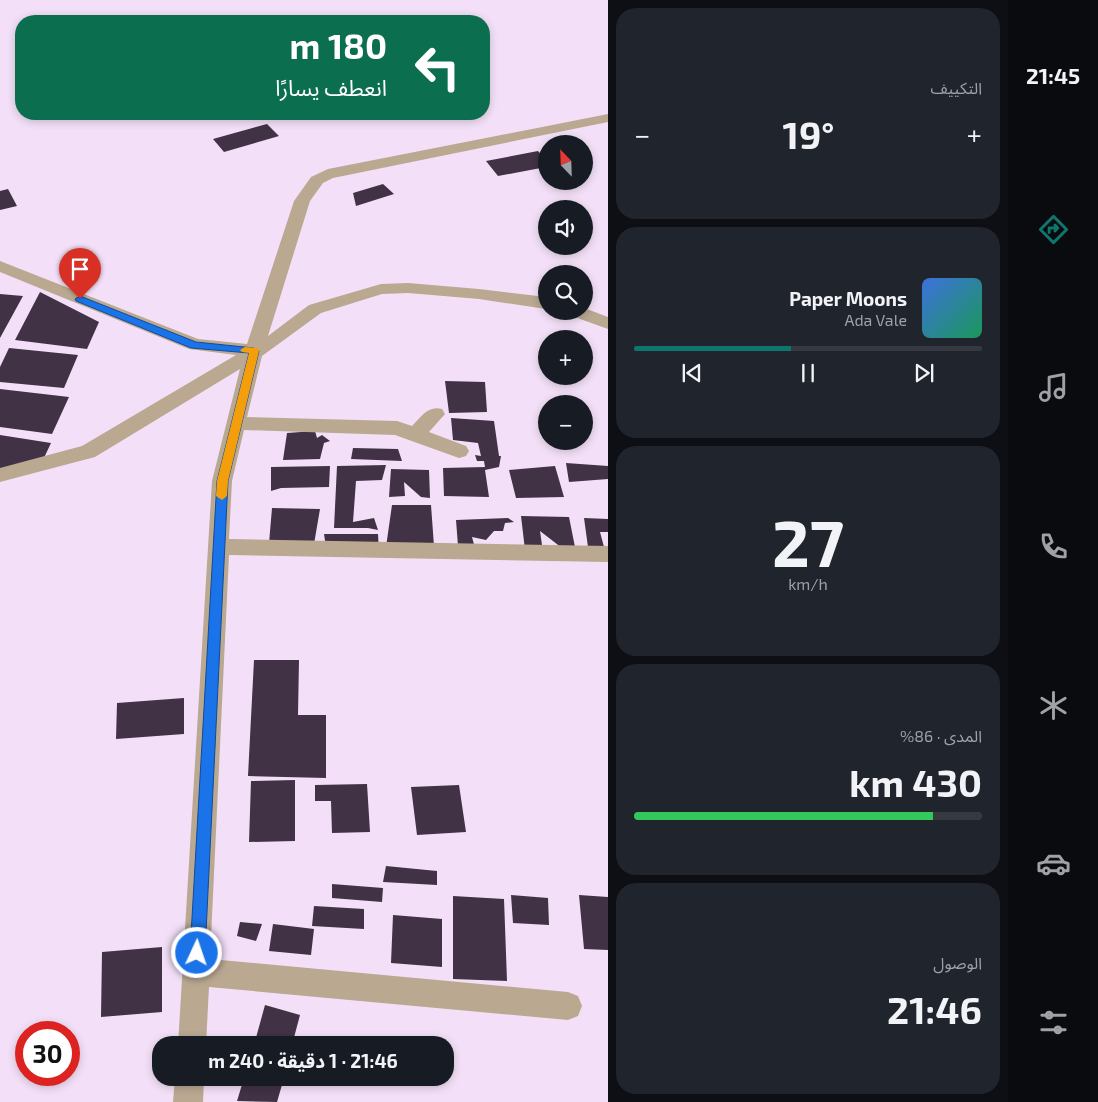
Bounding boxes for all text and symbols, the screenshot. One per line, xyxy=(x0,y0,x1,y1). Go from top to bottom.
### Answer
text: 180 m xyxy=(290,24,387,66)
icon: left xyxy=(405,35,470,100)
text: 21:45 xyxy=(1026,62,1080,88)
text: انعطف يسارًا xyxy=(275,74,387,100)
text: التكييف xyxy=(930,78,982,97)
text: 19° xyxy=(783,111,834,157)
text: − xyxy=(634,117,650,151)
text: + xyxy=(967,117,982,151)
north arrow xyxy=(538,135,592,190)
map controls xyxy=(538,135,593,450)
button: sound xyxy=(538,200,593,255)
icon: directions xyxy=(1036,212,1071,247)
pin xyxy=(59,248,101,299)
icon: arrive xyxy=(66,255,94,283)
button: search xyxy=(538,265,593,320)
text: Paper Moons xyxy=(789,287,907,310)
text: Ada Vale xyxy=(844,310,907,329)
button: + xyxy=(538,330,593,385)
icon: previous xyxy=(678,359,706,387)
icon: pause xyxy=(794,359,822,387)
icon: next xyxy=(910,359,938,387)
icon: music xyxy=(1036,370,1071,405)
button: − xyxy=(538,395,593,450)
text: 27 xyxy=(772,502,844,580)
icon: phone xyxy=(1036,529,1071,564)
text: km/h xyxy=(788,574,828,593)
icon: climate xyxy=(1036,688,1071,723)
text: المدى · 86% xyxy=(900,726,982,745)
text: 430 km xyxy=(849,759,982,805)
icon: car xyxy=(1036,846,1071,881)
position arrow xyxy=(170,926,222,978)
text: الوصول xyxy=(933,953,982,972)
text: 21:46 xyxy=(887,986,982,1032)
icon: filters xyxy=(1036,1005,1071,1040)
speed limit sign: 30 xyxy=(15,1021,80,1086)
text: 21:46 · 1 دقيقة · 240 m xyxy=(208,1049,398,1072)

